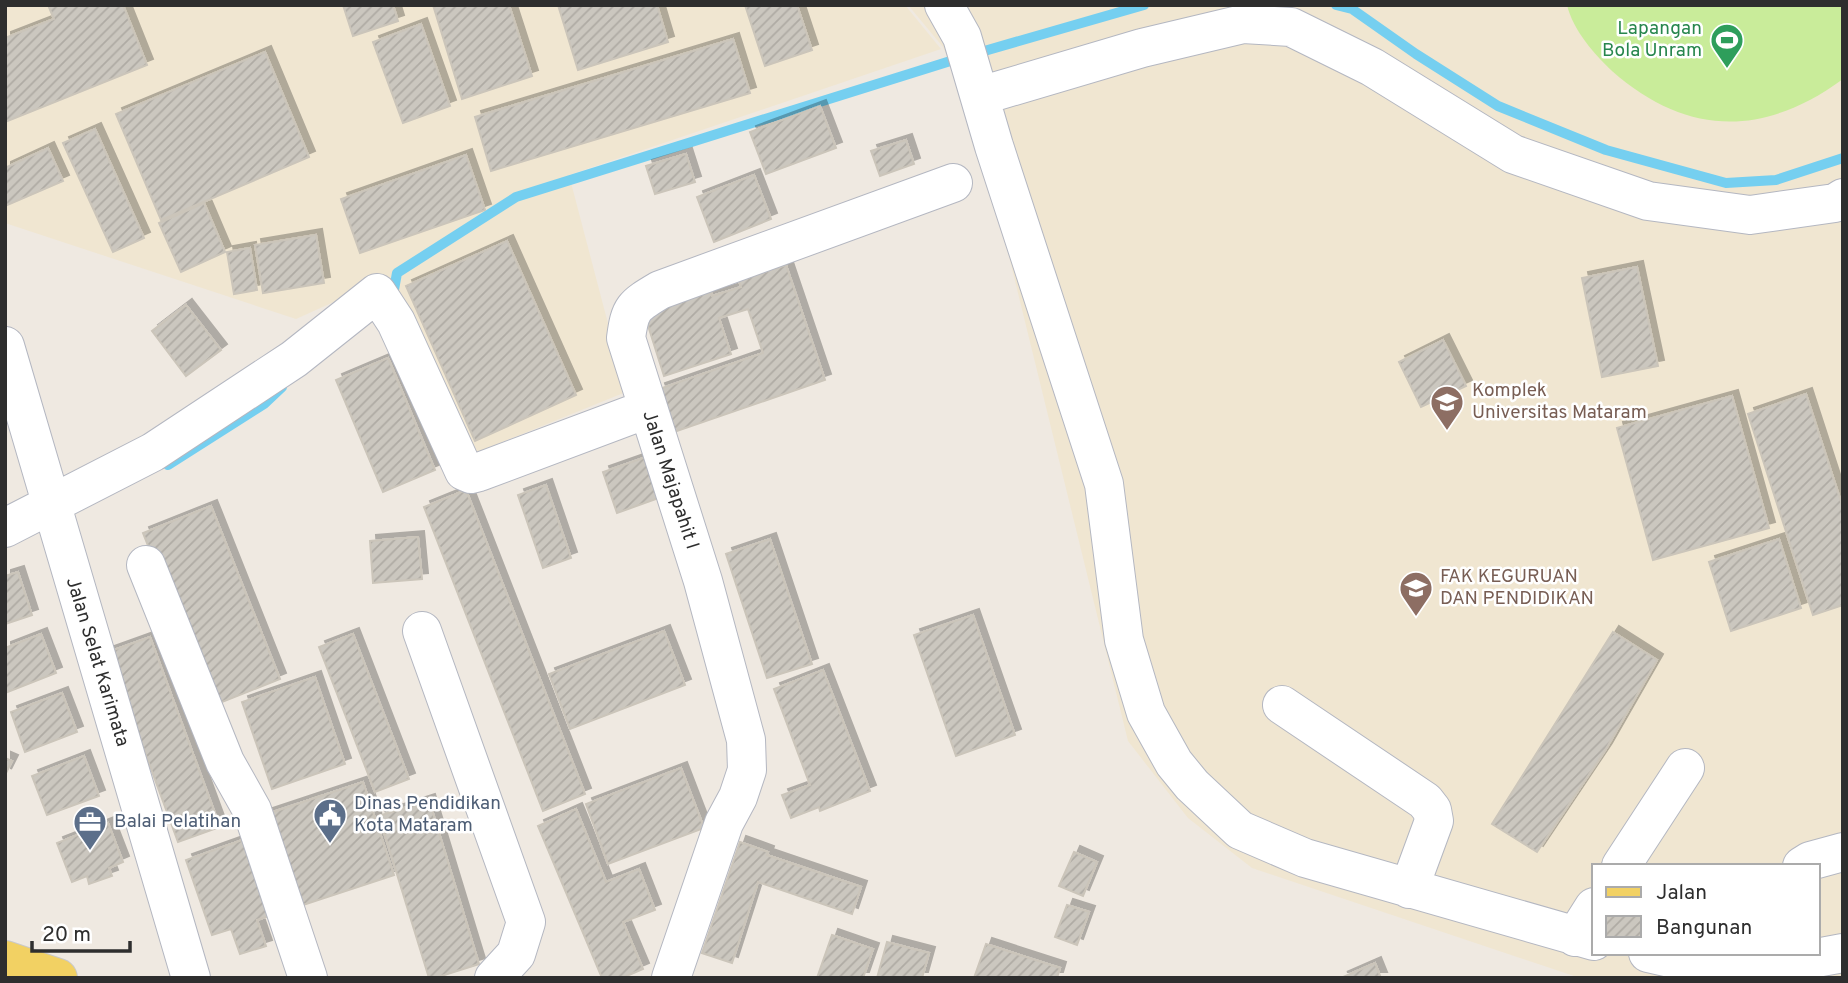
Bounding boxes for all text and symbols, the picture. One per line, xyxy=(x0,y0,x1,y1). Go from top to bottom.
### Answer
place label: Lapangan Bola Unram xyxy=(1602,17,1702,63)
sports icon: Lapangan Bola Unram xyxy=(1708,21,1746,70)
place label: Komplek Universitas Mataram xyxy=(1472,379,1647,425)
school or university icon: Komplek Universitas Mataram xyxy=(1428,383,1466,432)
street label: Jalan Majapahit I xyxy=(636,408,704,552)
place label: FAK KEGURUAN DAN PENDIDIKAN xyxy=(1440,565,1594,611)
school or university icon: FAK KEGURUAN DAN PENDIDIKAN xyxy=(1397,569,1435,618)
street label: Jalan Selat Karimata xyxy=(60,574,134,750)
place label: Dinas Pendidikan Kota Mataram xyxy=(354,792,501,838)
public building icon: Dinas Pendidikan Kota Mataram xyxy=(311,796,349,845)
office icon: Balai Pelatihan xyxy=(71,803,109,852)
place label: Balai Pelatihan xyxy=(114,810,241,834)
legend xyxy=(1592,864,1820,955)
text: Jalan xyxy=(1656,880,1707,907)
scale bar xyxy=(32,909,130,953)
text: Bangunan xyxy=(1656,915,1752,942)
text: 20 m xyxy=(42,922,91,949)

